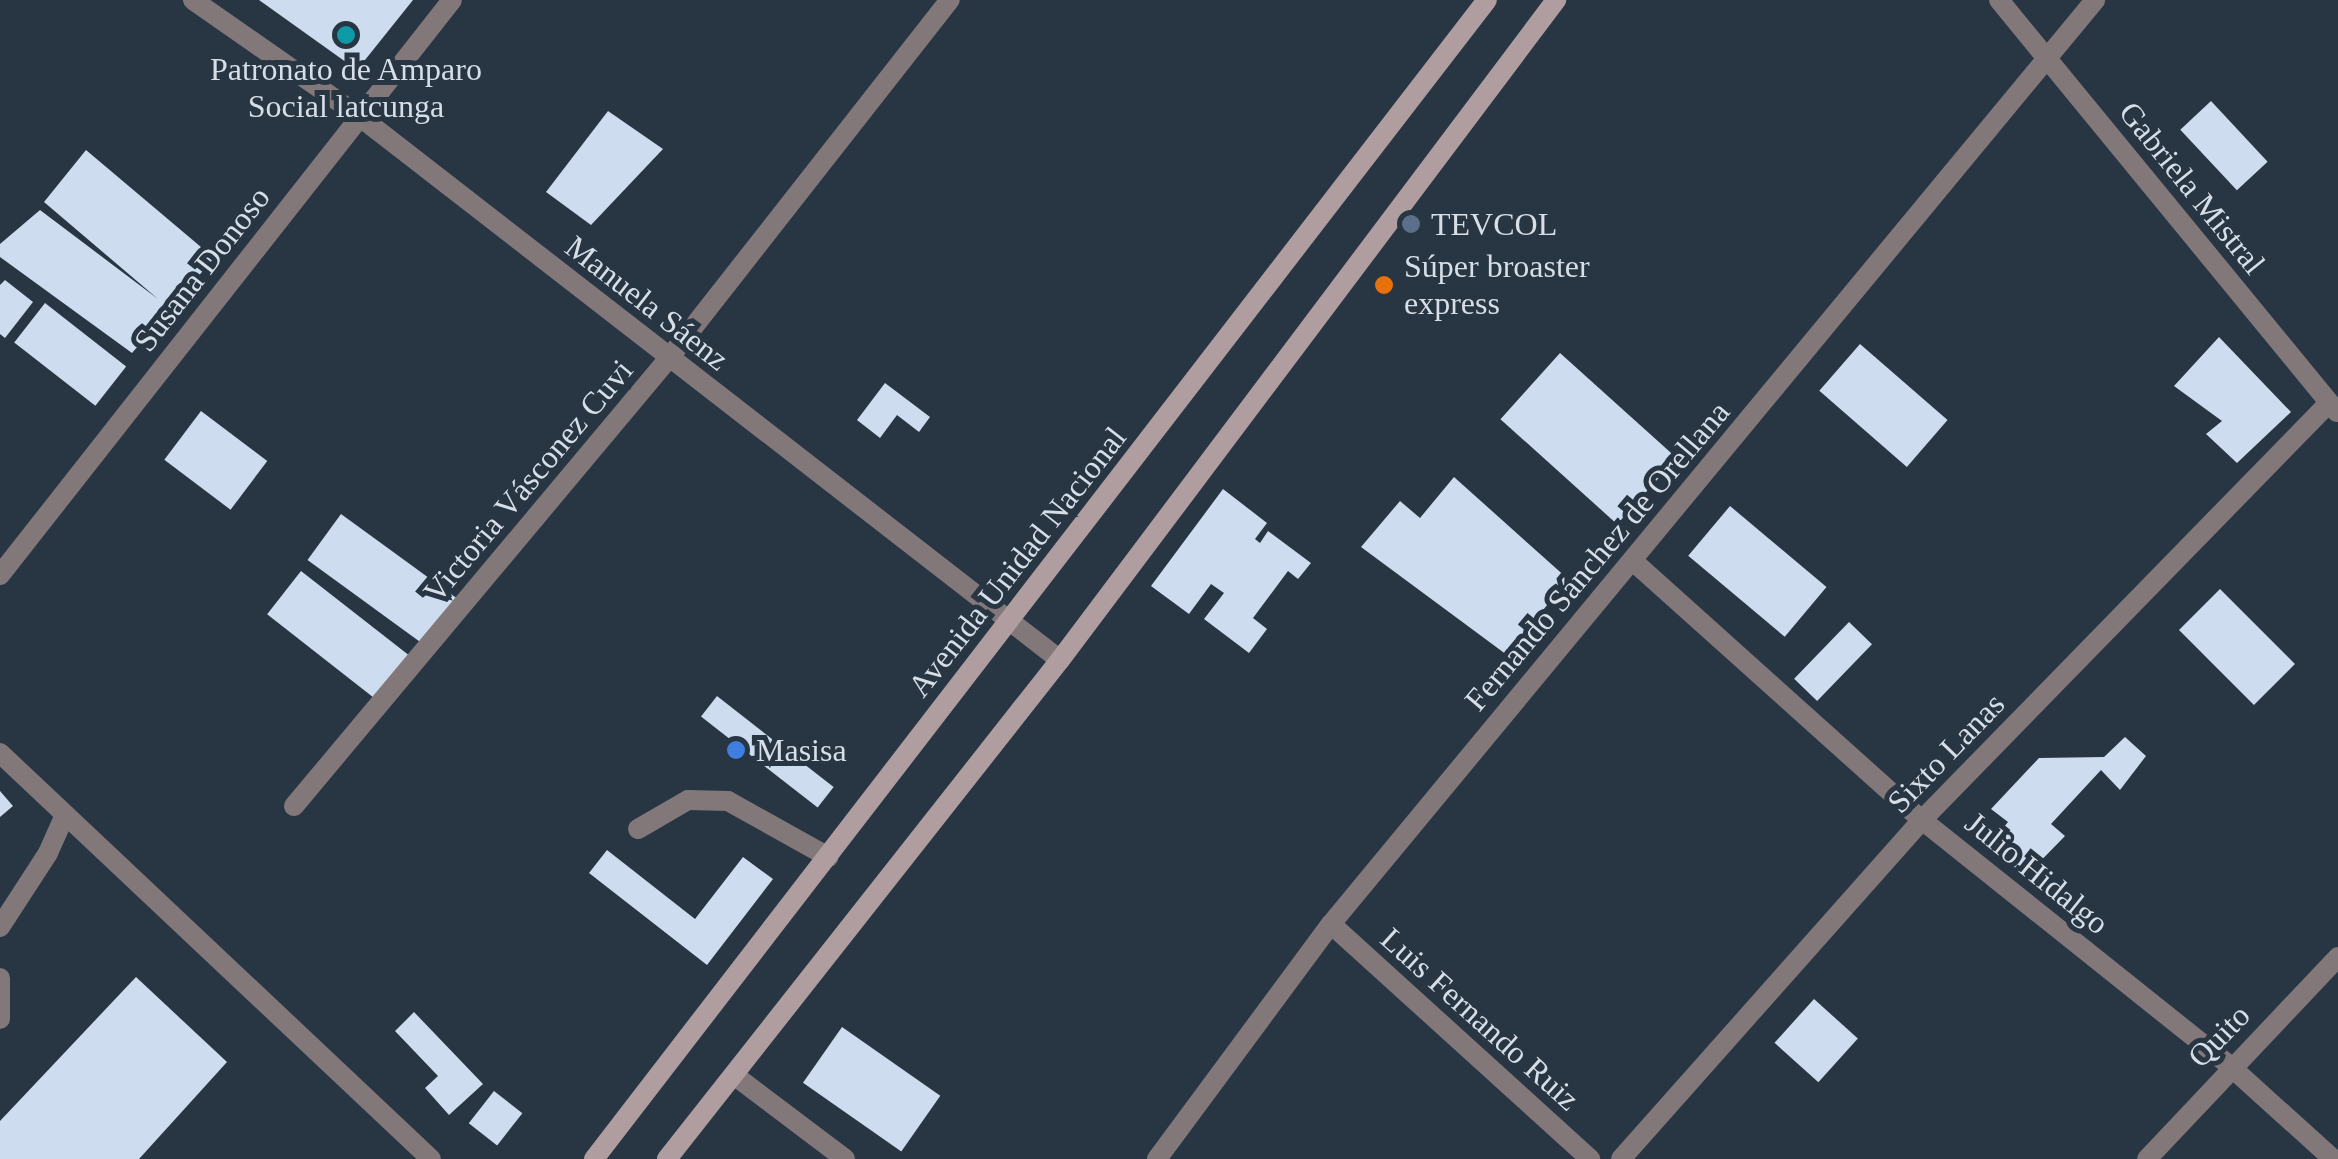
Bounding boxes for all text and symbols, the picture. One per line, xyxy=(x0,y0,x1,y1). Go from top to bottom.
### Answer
marker: Patronato de Amparo Social latcunga xyxy=(335,24,357,46)
place label: Patronato de Amparo Social latcunga xyxy=(209,51,483,126)
street label: Gabriela Mistral xyxy=(2111,94,2273,282)
street label: Susana Donoso xyxy=(126,179,278,359)
place label: TEVCOL xyxy=(1431,205,1557,243)
marker: TEVCOL xyxy=(1400,213,1422,235)
street label: Manuela Sáenz xyxy=(558,227,736,379)
place label: Súper broaster express xyxy=(1404,248,1590,323)
marker: Súper broaster express xyxy=(1373,274,1395,296)
street label: Victoria Vásconez Cuvi xyxy=(415,352,641,610)
street label: Fernando Sánchez de Orellana xyxy=(1456,394,1738,718)
street label: Avenida Unidad Nacional xyxy=(900,419,1134,705)
street label: Sixto Lanas xyxy=(1879,685,2013,821)
place label: Masisa xyxy=(756,731,847,769)
marker: Masisa xyxy=(725,739,747,761)
street label: Julio Hidalgo xyxy=(1958,804,2116,942)
street label: Luis Fernando Ruiz xyxy=(1373,920,1587,1118)
street label: Quito xyxy=(2180,996,2258,1076)

